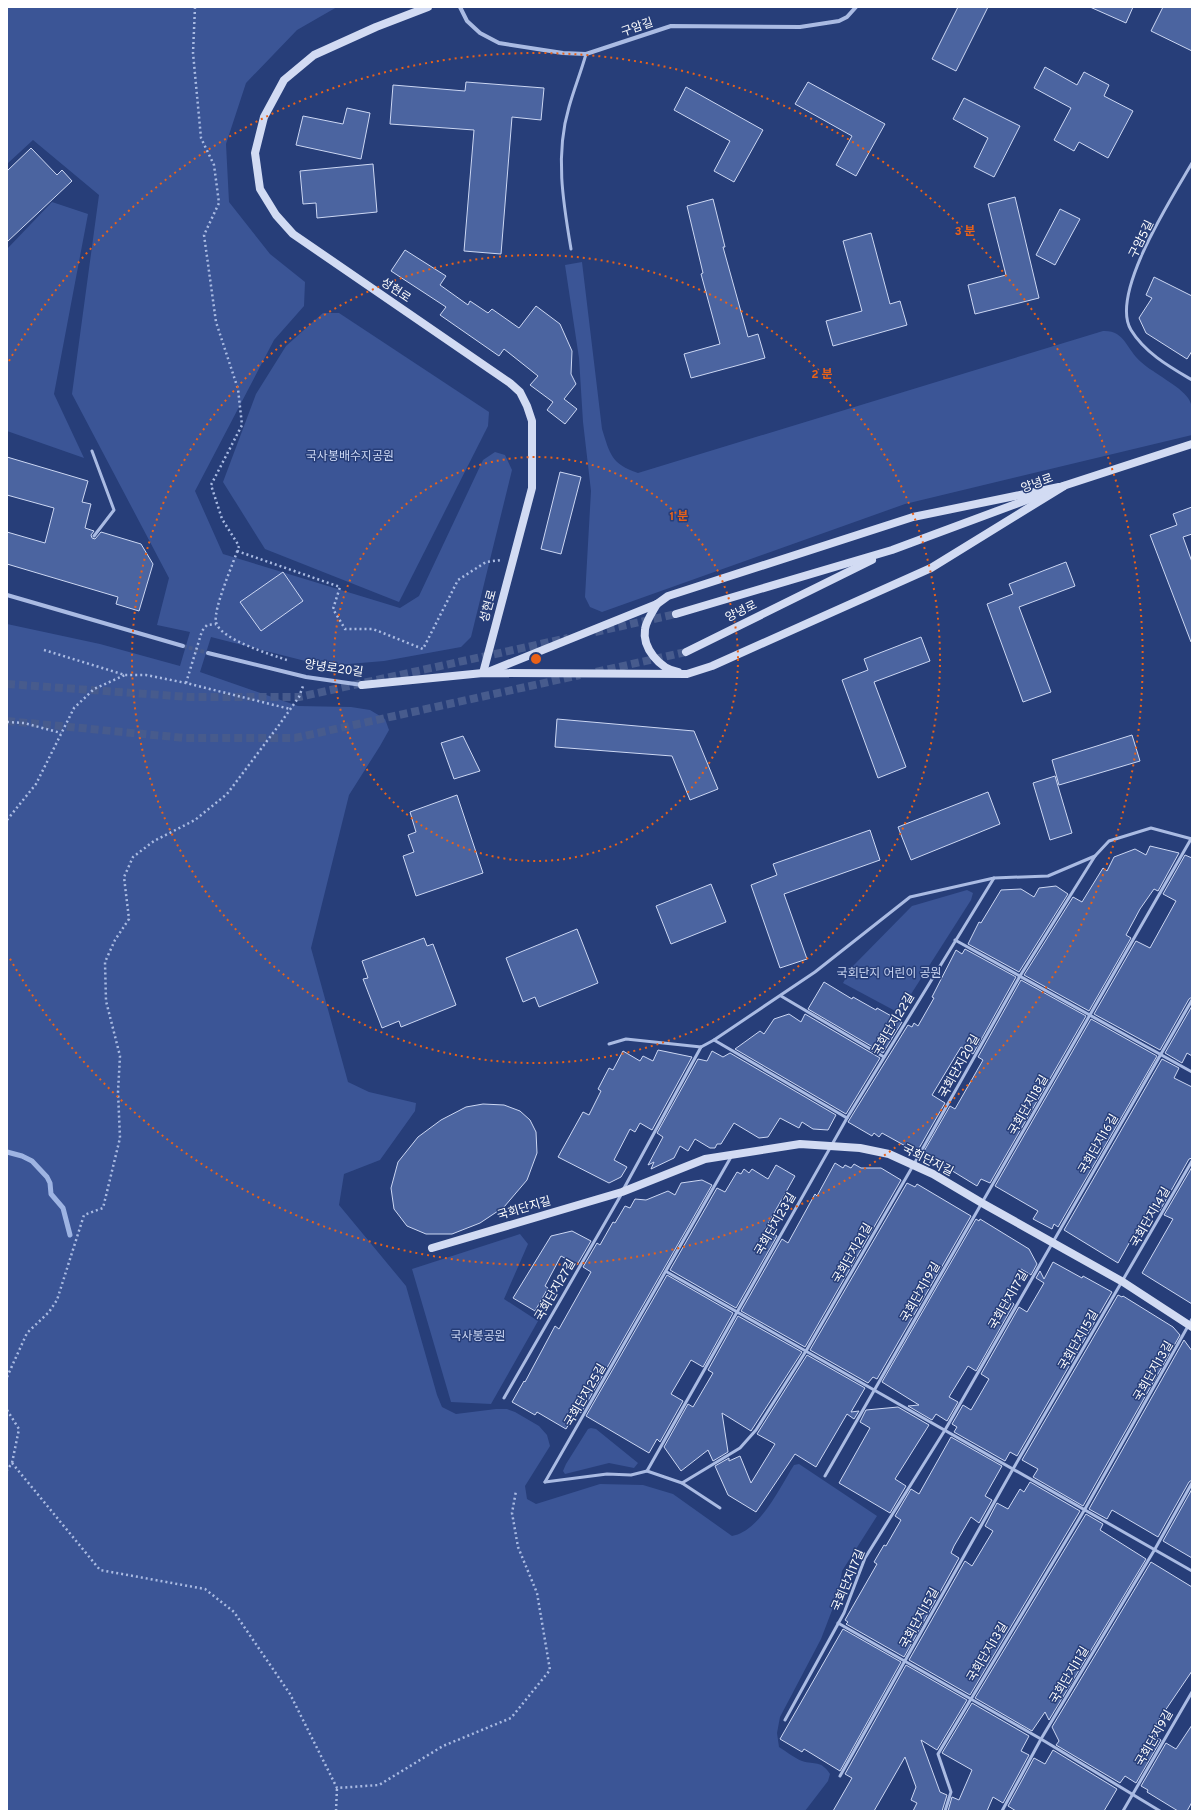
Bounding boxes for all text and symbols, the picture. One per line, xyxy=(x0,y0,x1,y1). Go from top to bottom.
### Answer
street label: 구암길 xyxy=(619,15,656,41)
street label: 구암5길 xyxy=(1126,218,1158,261)
text: 3 분 xyxy=(954,224,976,240)
street label: 성현로 xyxy=(377,275,414,307)
text: 2 분 xyxy=(811,367,833,383)
park label: 국사봉배수지공원 xyxy=(306,449,394,465)
street label: 양녕로 xyxy=(1019,471,1056,497)
text: 1 분 xyxy=(670,509,688,525)
street label: 성현로 xyxy=(477,588,501,624)
street label: 양녕로 xyxy=(723,597,760,626)
centre of rings xyxy=(529,652,543,666)
street label: 양녕로20길 xyxy=(303,657,364,681)
park label: 국회단지 어린이 공원 xyxy=(836,966,942,982)
street label: 국회단지22길 xyxy=(869,990,919,1059)
street label: 국회단지20길 xyxy=(936,1032,984,1101)
street label: 국회단지18길 xyxy=(1005,1072,1053,1139)
street label: 국회단지16길 xyxy=(1075,1112,1123,1177)
street label: 국회단지길 xyxy=(899,1141,956,1181)
street label: 국회단지14길 xyxy=(1127,1185,1175,1250)
street label: 국회단지23길 xyxy=(751,1190,800,1259)
street label: 국회단지길 xyxy=(496,1194,553,1224)
street label: 국회단지21길 xyxy=(829,1220,877,1287)
street label: 국회단지27길 xyxy=(532,1257,580,1324)
street label: 국회단지19길 xyxy=(897,1260,945,1325)
street label: 국회단지17길 xyxy=(985,1268,1032,1333)
street label: 국회단지15길 xyxy=(1055,1307,1103,1374)
park label: 국사봉공원 xyxy=(450,1329,506,1345)
street label: 국회단지13길 xyxy=(1130,1339,1178,1404)
street label: 국회단지25길 xyxy=(561,1361,610,1430)
street label: 국회단지17길 xyxy=(829,1547,869,1614)
street label: 국회단지15길 xyxy=(897,1585,943,1652)
street label: 국회단지13길 xyxy=(964,1620,1012,1685)
street label: 국회단지11길 xyxy=(1046,1644,1093,1707)
street label: 국회단지9길 xyxy=(1132,1707,1177,1770)

